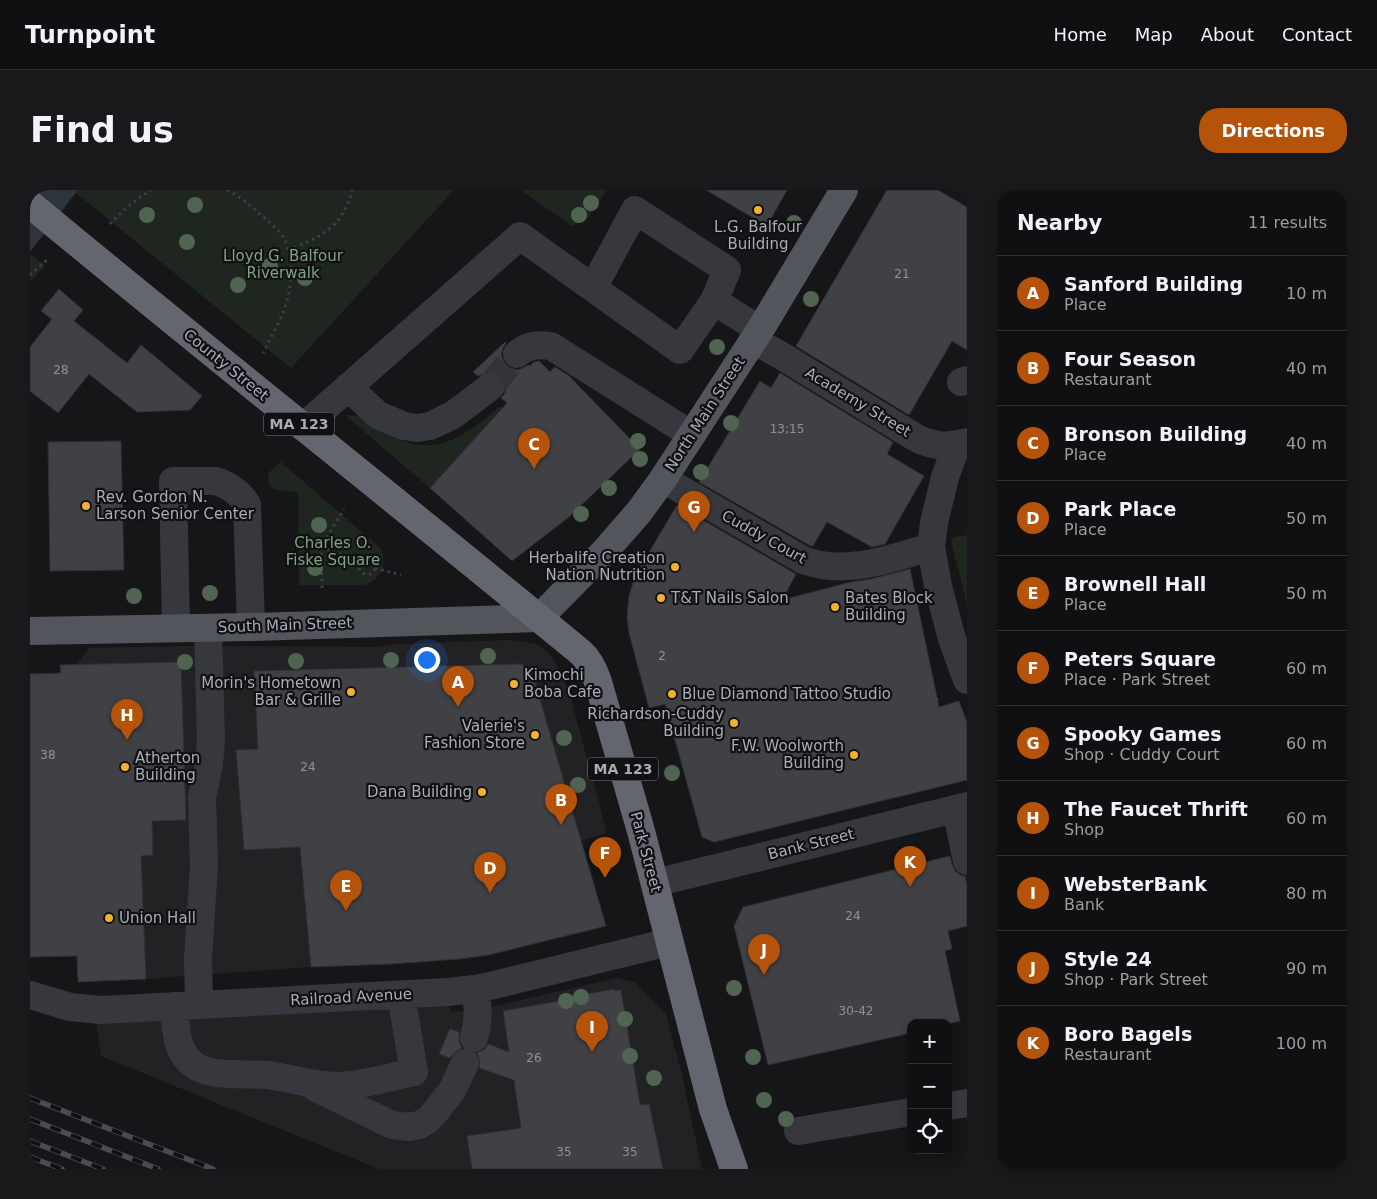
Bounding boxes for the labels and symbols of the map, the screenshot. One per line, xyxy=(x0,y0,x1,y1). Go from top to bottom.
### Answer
marker: L.G. Balfour Building xyxy=(752,204,764,216)
place label: L.G. Balfour Building xyxy=(714,218,803,253)
park label: Lloyd G. Balfour Riverwalk xyxy=(223,247,344,282)
house number: 21 xyxy=(894,267,910,281)
street label: County Street xyxy=(180,325,272,405)
street label: North Main Street xyxy=(661,353,749,475)
house number: 28 xyxy=(53,363,69,377)
street label: Academy Street xyxy=(802,363,914,441)
road number: MA 123 xyxy=(264,412,334,435)
house number: 13;15 xyxy=(770,422,804,436)
pin: C xyxy=(518,428,550,469)
place label: Rev. Gordon N. Larson Senior Center xyxy=(96,488,255,523)
pin: G xyxy=(678,491,710,532)
marker: Rev. Gordon N. Larson Senior Center xyxy=(80,500,92,512)
street label: Cuddy Court xyxy=(719,506,810,568)
park label: Charles O. Fiske Square xyxy=(286,534,380,569)
place label: Herbalife Creation Nation Nutrition xyxy=(529,549,665,584)
marker: Herbalife Creation Nation Nutrition xyxy=(669,561,681,573)
place label: T&T Nails Salon xyxy=(670,589,789,607)
place label: Bates Block Building xyxy=(845,589,933,624)
marker: T&T Nails Salon xyxy=(655,592,667,604)
marker: Bates Block Building xyxy=(829,601,841,613)
street label: South Main Street xyxy=(217,614,353,636)
your location xyxy=(414,647,440,673)
house number: 2 xyxy=(658,649,666,663)
pin: A xyxy=(442,666,474,707)
place label: Kimochi Boba Cafe xyxy=(524,666,601,701)
place label: Morin's Hometown Bar & Grille xyxy=(201,674,341,709)
marker: Kimochi Boba Cafe xyxy=(508,678,520,690)
place label: Blue Diamond Tattoo Studio xyxy=(682,685,891,703)
marker: Morin's Hometown Bar & Grille xyxy=(345,686,357,698)
marker: Blue Diamond Tattoo Studio xyxy=(666,688,678,700)
pin: H xyxy=(111,699,143,740)
place label: Richardson-Cuddy Building xyxy=(587,705,724,740)
place label: Valerie's Fashion Store xyxy=(424,717,525,752)
marker: Richardson-Cuddy Building xyxy=(728,717,740,729)
marker: Valerie's Fashion Store xyxy=(529,729,541,741)
place label: F.W. Woolworth Building xyxy=(731,737,844,772)
house number: 38 xyxy=(40,748,56,762)
place label: Atherton Building xyxy=(135,749,200,784)
marker: F.W. Woolworth Building xyxy=(848,749,860,761)
road number: MA 123 xyxy=(588,758,658,780)
house number: 24 xyxy=(300,760,316,774)
marker: Atherton Building xyxy=(119,761,131,773)
place label: Dana Building xyxy=(367,783,472,801)
pin: B xyxy=(545,784,577,825)
marker: Dana Building xyxy=(476,786,488,798)
street label: Park Street xyxy=(627,810,665,894)
street label: Bank Street xyxy=(766,825,856,863)
pin: F xyxy=(589,837,621,878)
pin: K xyxy=(894,846,926,887)
pin: D xyxy=(474,852,506,893)
pin: E xyxy=(330,870,362,911)
place label: Union Hall xyxy=(119,909,196,927)
house number: 24 xyxy=(845,909,861,923)
marker: Union Hall xyxy=(103,912,115,924)
pin: J xyxy=(748,934,780,975)
street label: Railroad Avenue xyxy=(290,985,412,1009)
house number: 30-42 xyxy=(839,1004,873,1018)
pin: I xyxy=(576,1011,608,1052)
house number: 26 xyxy=(526,1051,542,1065)
house number: 35 xyxy=(556,1145,572,1159)
house number: 35 xyxy=(622,1145,638,1159)

